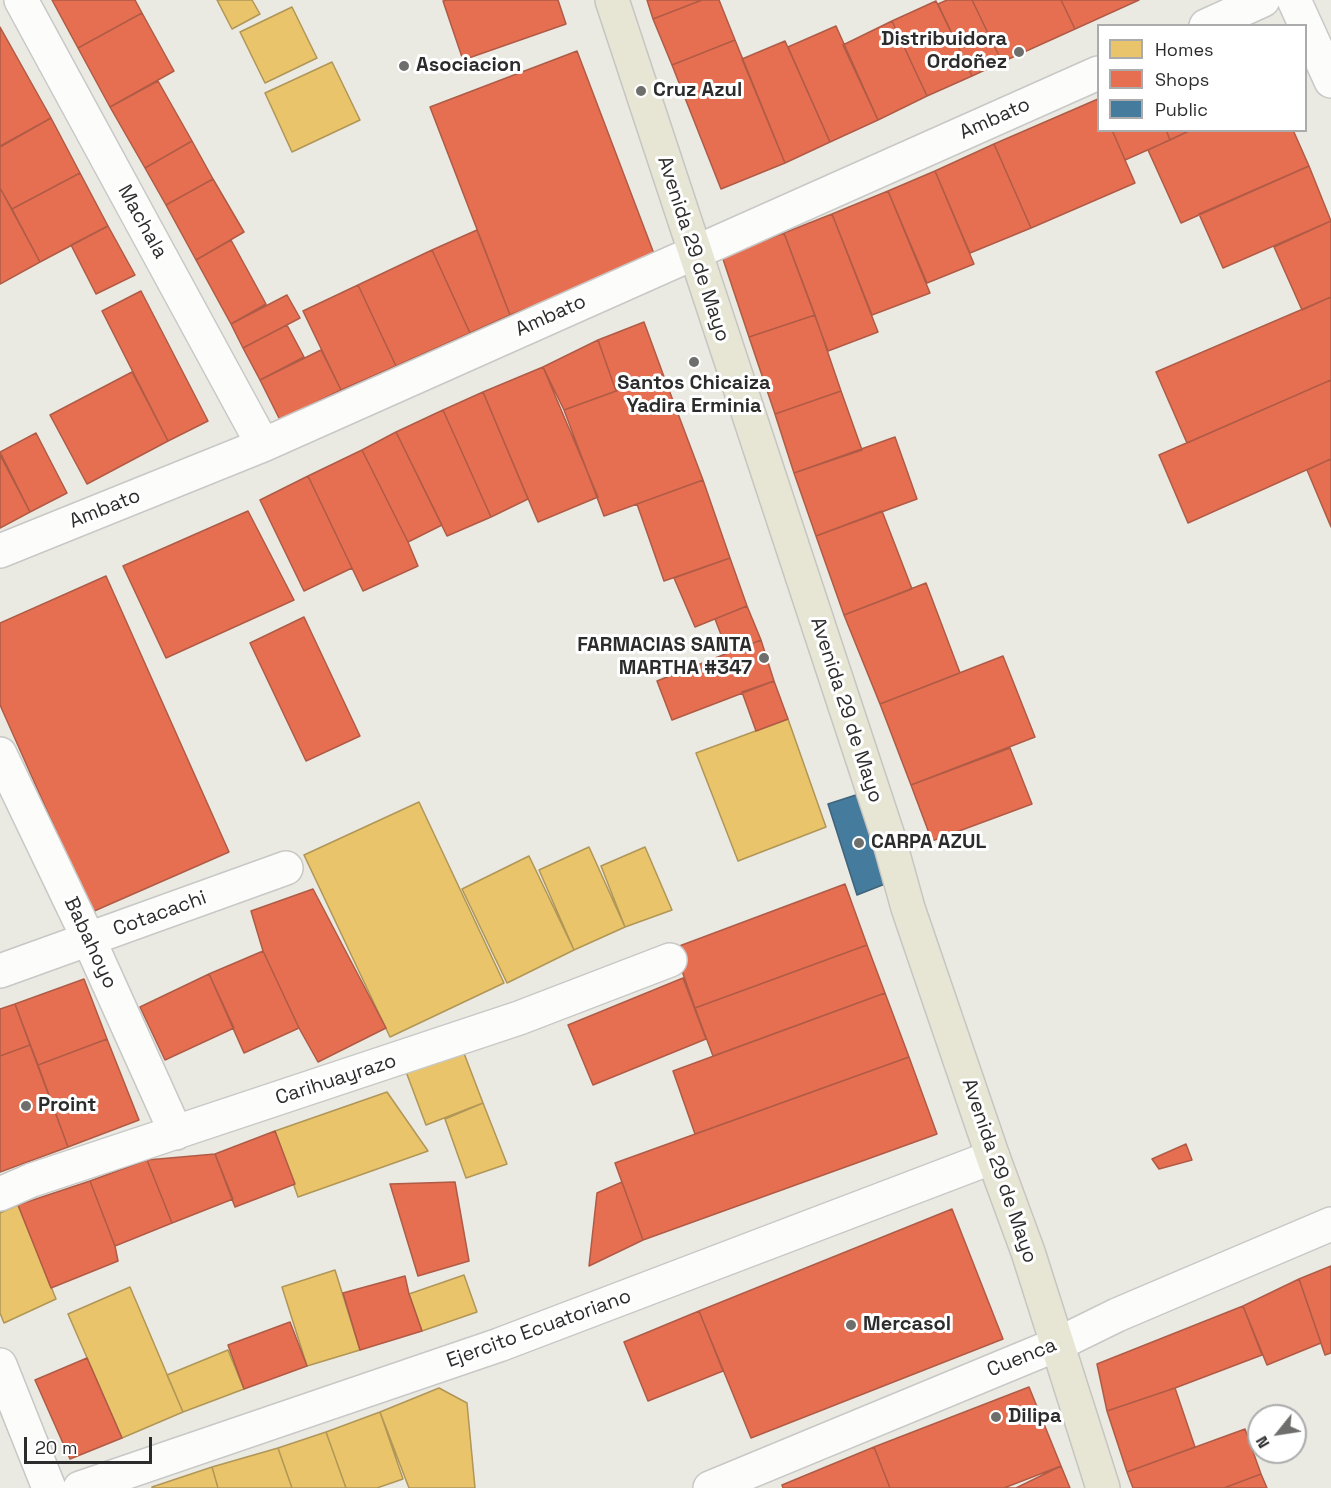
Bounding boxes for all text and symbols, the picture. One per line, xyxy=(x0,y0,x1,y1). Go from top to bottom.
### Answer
legend xyxy=(1097,24,1307,132)
place label: Distribuidora Ordoñez xyxy=(881,28,1007,75)
text: Homes xyxy=(1155,38,1214,61)
marker: Distribuidora Ordoñez xyxy=(1012,45,1026,59)
place label: Asociacion xyxy=(416,54,521,78)
marker: Asociacion xyxy=(397,59,411,73)
text: Shops xyxy=(1155,68,1209,91)
place label: Cruz Azul xyxy=(653,79,742,103)
marker: Cruz Azul xyxy=(634,84,648,98)
street label: Ambato xyxy=(956,93,1034,145)
text: Public xyxy=(1155,98,1208,121)
street label: Avenida 29 de Mayo xyxy=(652,153,734,345)
street label: Machala xyxy=(112,181,172,263)
street label: Ambato xyxy=(512,290,590,342)
marker: Santos Chicaiza Yadira Erminia xyxy=(687,355,701,369)
place label: Santos Chicaiza Yadira Erminia xyxy=(617,372,771,419)
street label: Ambato xyxy=(66,484,144,534)
street label: Avenida 29 de Mayo xyxy=(805,614,887,806)
place label: FARMACIAS SANTA MARTHA #347 xyxy=(577,634,752,681)
marker: FARMACIAS SANTA MARTHA #347 xyxy=(757,651,771,665)
place label: CARPA AZUL xyxy=(871,831,986,855)
marker: CARPA AZUL xyxy=(852,836,866,850)
street label: Cotacachi xyxy=(110,886,210,942)
street label: Babahoyo xyxy=(58,893,122,993)
street label: Carihuayrazo xyxy=(273,1049,399,1111)
street label: Avenida 29 de Mayo xyxy=(956,1076,1042,1266)
place label: Proint xyxy=(38,1094,96,1118)
marker: Proint xyxy=(19,1099,33,1113)
street label: Ejercito Ecuatoriano xyxy=(444,1284,634,1374)
place label: Mercasol xyxy=(863,1313,951,1337)
marker: Mercasol xyxy=(844,1318,858,1332)
street label: Cuenca xyxy=(984,1333,1060,1383)
north arrow xyxy=(1247,1404,1307,1464)
place label: Dilipa xyxy=(1008,1405,1062,1429)
marker: Dilipa xyxy=(989,1410,1003,1424)
scale bar xyxy=(27,1425,154,1463)
text: N xyxy=(1251,1432,1274,1452)
text: 20 m xyxy=(35,1436,78,1459)

